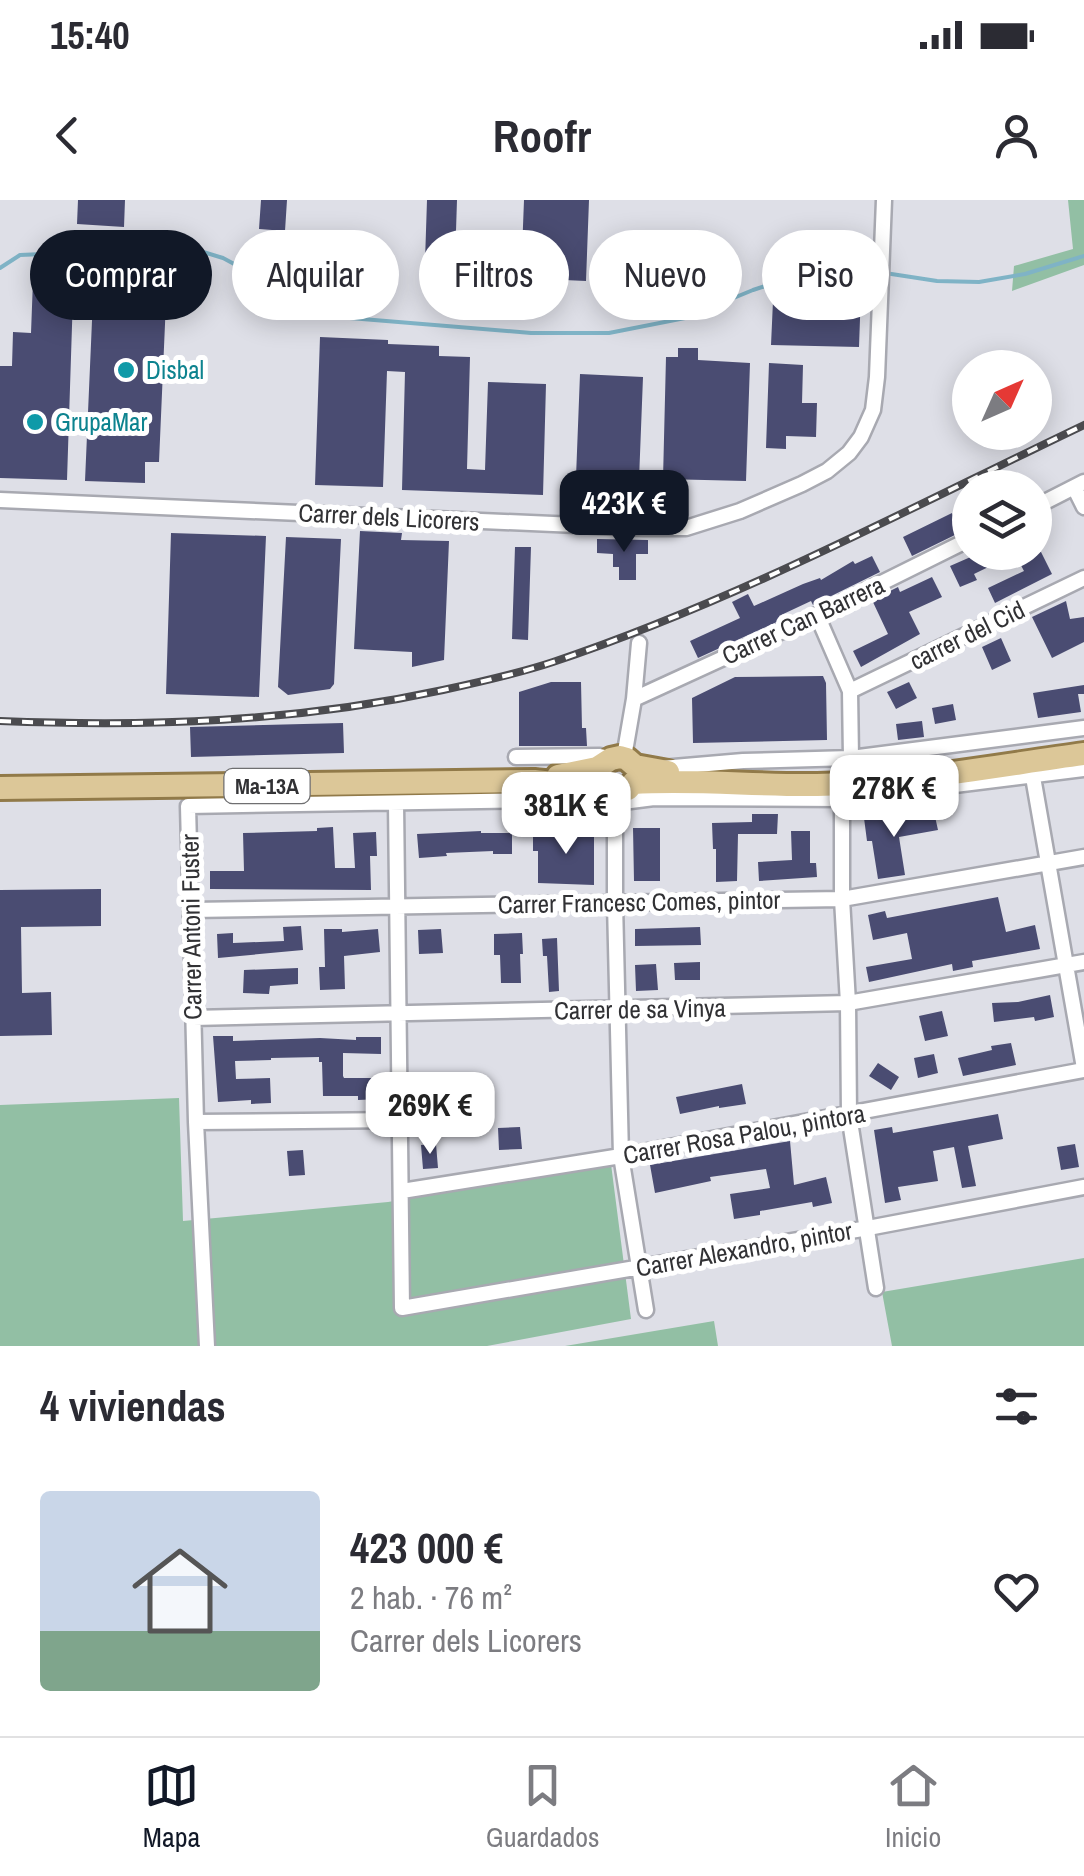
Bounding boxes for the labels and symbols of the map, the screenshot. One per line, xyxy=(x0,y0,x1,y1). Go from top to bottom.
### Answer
north arrow xyxy=(952,350,1052,450)
place label: Disbal xyxy=(146,353,204,387)
marker: Disbal xyxy=(115,359,137,381)
place label: GrupaMar xyxy=(55,405,147,439)
marker: GrupaMar xyxy=(24,411,46,433)
pin: 423K € xyxy=(543,470,705,555)
street label: Carrer dels Licorers xyxy=(298,495,480,539)
street label: Carrer Can Barrera xyxy=(716,567,890,672)
street label: carrer del Cid xyxy=(904,593,1030,677)
pin: 278K € xyxy=(813,755,975,840)
road number: Ma-13A xyxy=(224,769,310,803)
pin: 381K € xyxy=(485,772,647,857)
street label: Carrer Antoni Fuster xyxy=(172,834,210,1020)
street label: Carrer Francesc Comes, pintor xyxy=(497,883,781,921)
street label: Carrer de sa Vinya xyxy=(554,990,727,1027)
pin: 269K € xyxy=(349,1072,511,1157)
street label: Carrer Rosa Palou, pintora xyxy=(620,1096,868,1172)
street label: Carrer Alexandro, pintor xyxy=(633,1213,855,1285)

